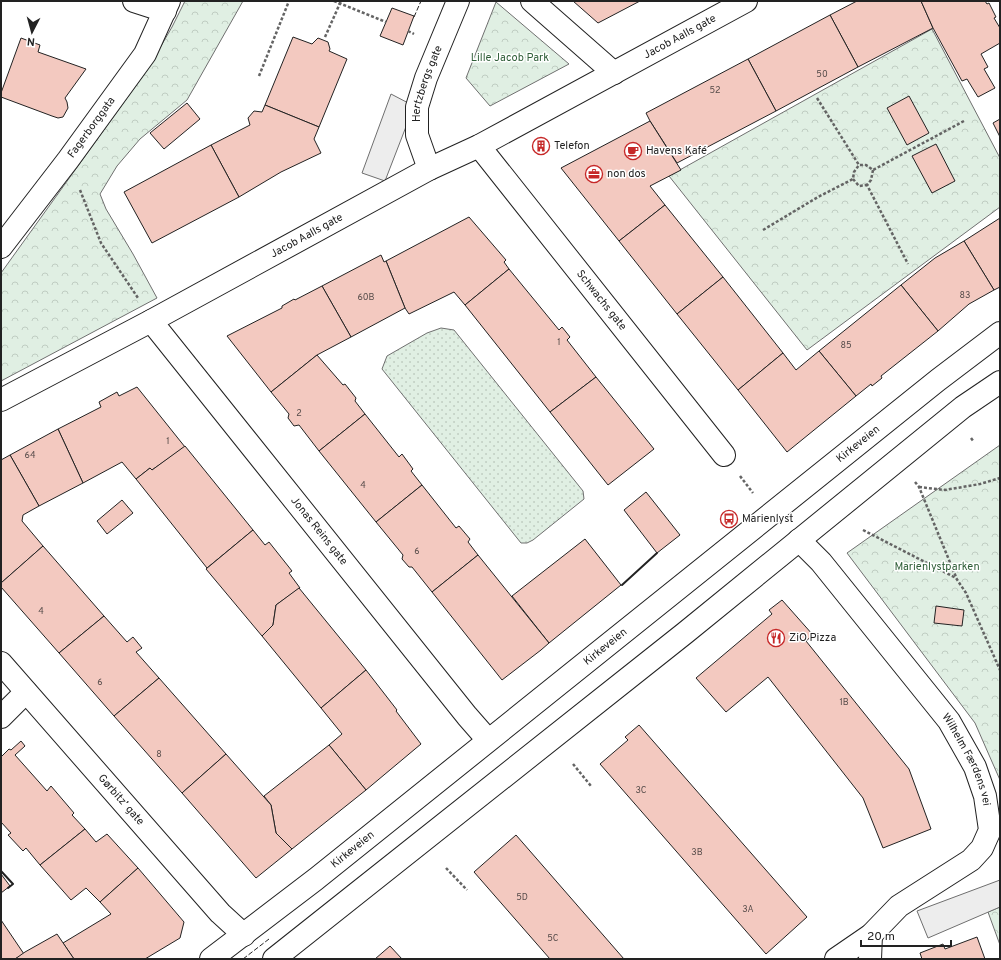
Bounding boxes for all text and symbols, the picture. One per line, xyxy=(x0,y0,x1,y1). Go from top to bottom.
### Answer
street label: Jacob Aalls gate xyxy=(641,11,719,62)
north arrow xyxy=(12,12,52,52)
text: N xyxy=(26,34,36,48)
street label: Hertzbergs gate xyxy=(410,43,446,122)
park label: Lille Jacob Park xyxy=(471,51,549,65)
house number: 50 xyxy=(816,69,828,80)
house number: 52 xyxy=(709,85,721,96)
street label: Fagerborggata xyxy=(65,94,119,161)
building icon: Telefon xyxy=(531,136,551,156)
place label: Telefon xyxy=(554,139,590,153)
cafe icon: Havens Kafé xyxy=(623,141,643,161)
place label: Havens Kafé xyxy=(646,144,707,158)
office icon: non dos xyxy=(584,164,604,184)
place label: non dos xyxy=(607,167,646,181)
street label: Jacob Aalls gate xyxy=(268,210,346,261)
street label: Schwachs gate xyxy=(573,267,630,333)
house number: 83 xyxy=(960,290,970,301)
house number: 60B xyxy=(357,292,375,303)
house number: 1 xyxy=(557,337,561,348)
house number: 85 xyxy=(840,340,852,351)
house number: 2 xyxy=(296,408,302,419)
street label: Kirkeveien xyxy=(833,422,883,466)
house number: 1 xyxy=(166,436,170,447)
house number: 64 xyxy=(25,450,36,461)
house number: 4 xyxy=(360,480,366,491)
street label: Jonas Reins gate xyxy=(287,494,351,568)
bus stop icon: Marienlyst xyxy=(719,509,739,529)
place label: Marienlyst xyxy=(742,512,793,526)
house number: 6 xyxy=(414,546,420,557)
park label: Marienlystparken xyxy=(894,560,980,574)
house number: 4 xyxy=(38,606,44,617)
street label: Kirkeveien xyxy=(581,625,630,669)
restaurant icon: ZiO Pizza xyxy=(766,628,786,648)
place label: ZiO Pizza xyxy=(789,631,836,645)
house number: 6 xyxy=(97,677,103,688)
house number: 1B xyxy=(839,697,849,708)
street label: Wilhelm Færdens vei xyxy=(939,710,993,807)
house number: 8 xyxy=(156,749,162,760)
street label: Gørbitz’ gate xyxy=(95,771,147,828)
house number: 3C xyxy=(635,785,647,796)
street label: Kirkeveien xyxy=(328,828,377,871)
house number: 3B xyxy=(691,847,703,858)
house number: 5D xyxy=(516,892,528,903)
house number: 3A xyxy=(742,904,754,915)
scale bar xyxy=(861,922,951,948)
text: 20 m xyxy=(867,929,895,945)
house number: 5C xyxy=(547,933,559,944)

